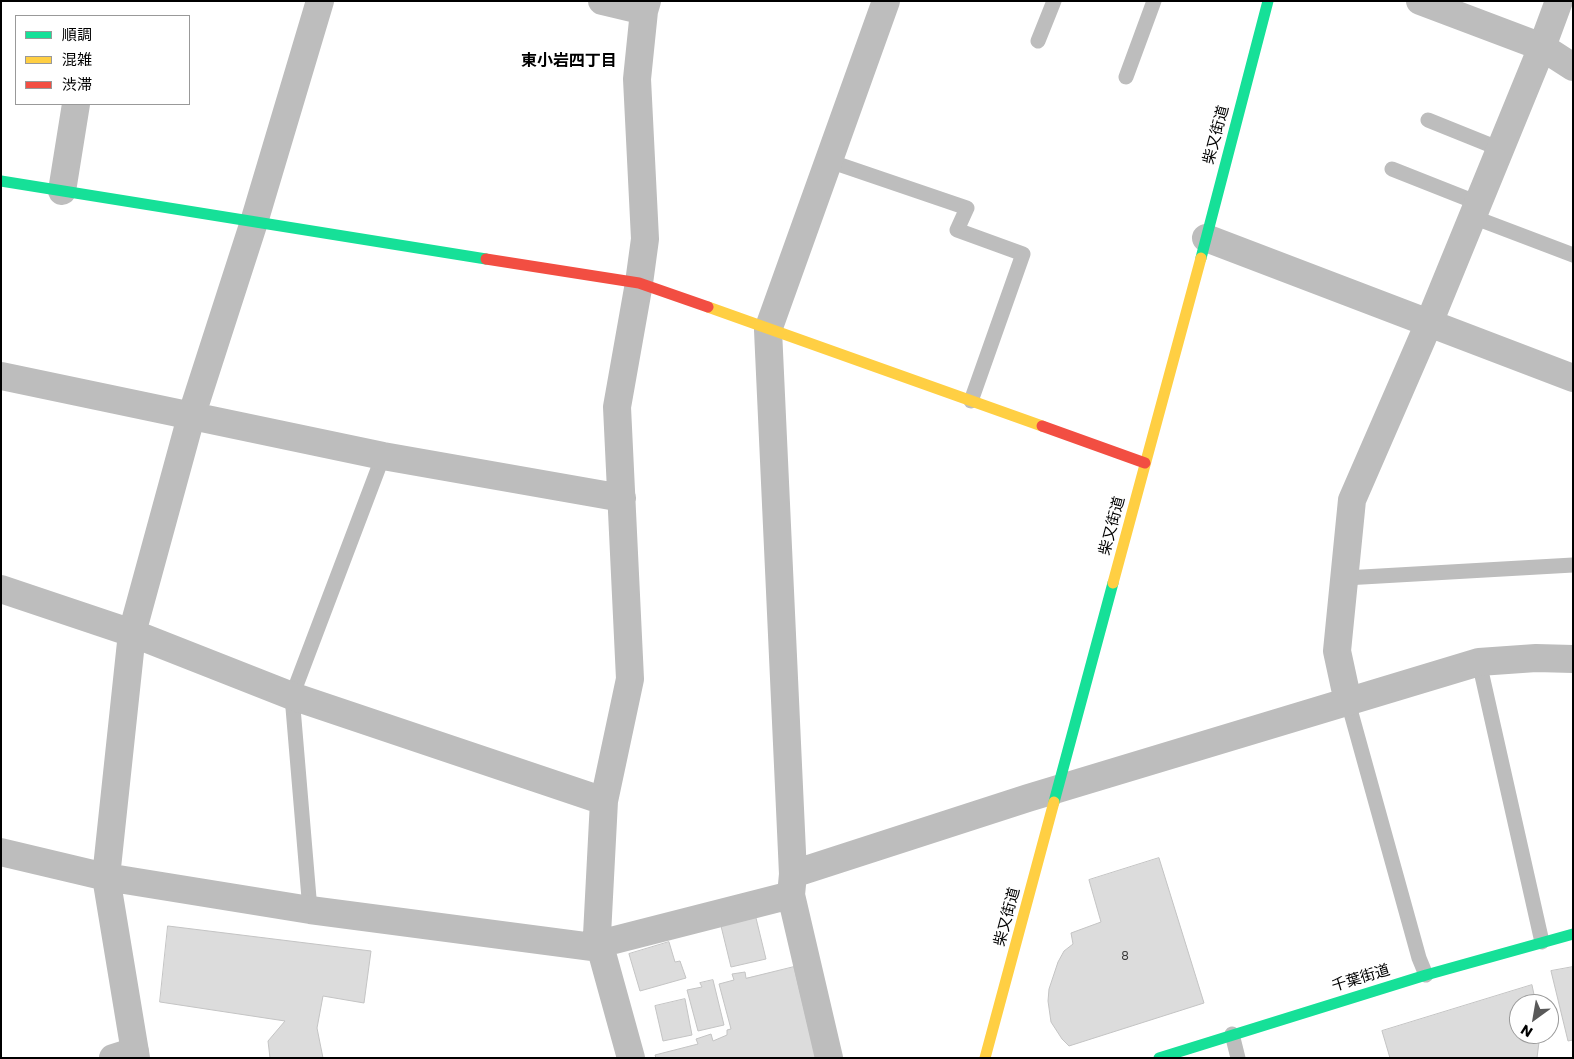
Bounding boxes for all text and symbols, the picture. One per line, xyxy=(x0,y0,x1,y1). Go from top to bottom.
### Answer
legend xyxy=(15,15,190,105)
text: 順調 xyxy=(62,24,92,45)
text: 混雑 xyxy=(62,49,92,70)
district label: 東小岩四丁目 xyxy=(521,52,617,72)
text: 渋滞 xyxy=(62,74,92,95)
street label: 柴又街道 xyxy=(1201,104,1233,166)
street label: 柴又街道 xyxy=(1097,495,1129,557)
street label: 柴又街道 xyxy=(992,886,1024,948)
house number: 8 xyxy=(1121,950,1129,964)
street label: 千葉街道 xyxy=(1330,962,1392,996)
north arrow xyxy=(1509,994,1559,1044)
text: N xyxy=(1517,1020,1536,1042)

